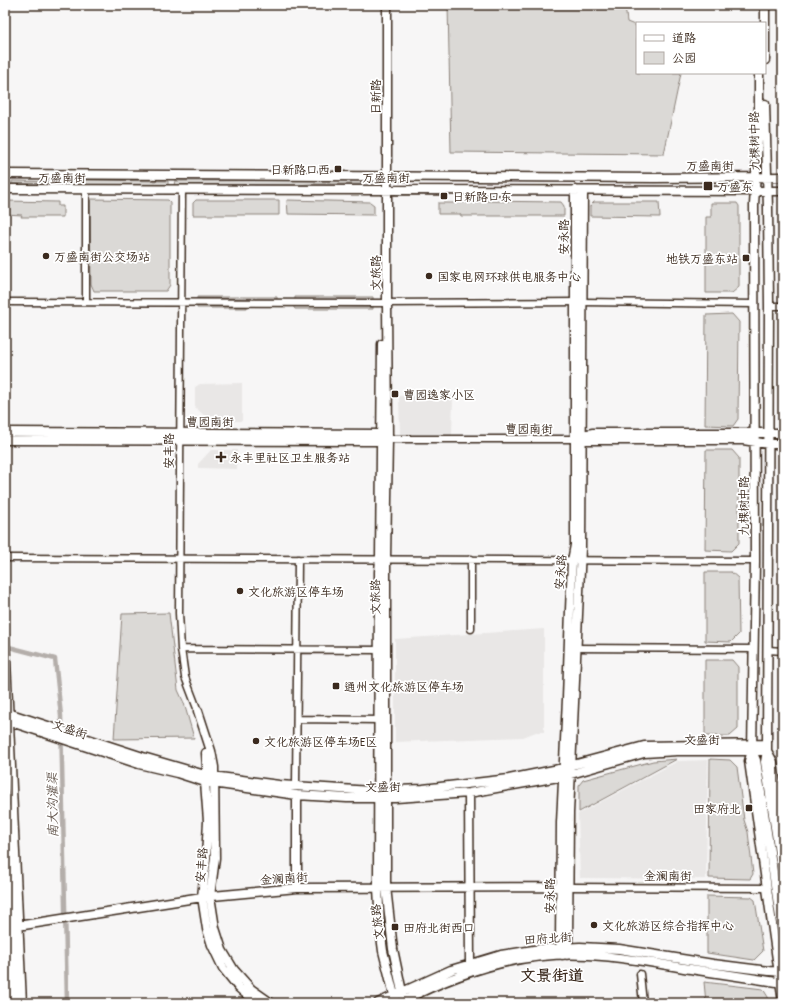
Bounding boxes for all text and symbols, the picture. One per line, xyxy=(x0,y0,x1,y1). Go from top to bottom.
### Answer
legend xyxy=(636,22,766,74)
text: 道路 xyxy=(672,29,696,46)
text: 公园 xyxy=(672,49,696,66)
street label: 日新路 xyxy=(367,79,384,115)
street label: 九棵树中路 xyxy=(745,111,763,171)
street label: 万盛南街 xyxy=(686,157,734,174)
place label: 日新路口西 xyxy=(270,161,330,178)
marker: 日新路口西 xyxy=(333,164,343,174)
street label: 万盛南街 xyxy=(38,169,86,186)
street label: 万盛南街 xyxy=(362,169,410,186)
place label: 万盛东 xyxy=(717,178,753,195)
marker: 万盛东 xyxy=(702,180,714,192)
place label: 日新路口东 xyxy=(452,188,512,205)
marker: 日新路口东 xyxy=(439,191,449,201)
street label: 安永路 xyxy=(555,219,572,255)
place label: 万盛南街公交场站 xyxy=(54,248,150,265)
place label: 地铁万盛东站 xyxy=(666,250,738,267)
marker: 万盛南街公交场站 xyxy=(41,251,51,261)
marker: 地铁万盛东站 xyxy=(741,253,751,263)
street label: 文旅路 xyxy=(367,255,384,291)
place label: 国家电网环球供电服务中心 xyxy=(437,268,581,285)
marker: 国家电网环球供电服务中心 xyxy=(424,271,434,281)
place label: 曹园逸家小区 xyxy=(403,386,475,403)
marker: 曹园逸家小区 xyxy=(390,389,400,399)
street label: 曹园南街 xyxy=(186,413,234,430)
street label: 曹园南街 xyxy=(505,420,553,437)
street label: 安丰路 xyxy=(160,433,177,469)
place label: 永丰里社区卫生服务站 xyxy=(230,449,350,466)
marker: 永丰里社区卫生服务站 xyxy=(215,451,227,463)
street label: 九棵树中路 xyxy=(735,476,752,536)
street label: 安永路 xyxy=(550,553,570,591)
street label: 文旅路 xyxy=(366,579,384,615)
place label: 文化旅游区停车场 xyxy=(248,583,344,600)
marker: 文化旅游区停车场 xyxy=(235,586,245,596)
place label: 通州文化旅游区停车场 xyxy=(344,678,464,695)
marker: 通州文化旅游区停车场 xyxy=(331,681,341,691)
street label: 文盛街 xyxy=(50,715,90,743)
street label: 文盛街 xyxy=(684,731,720,748)
place label: 文化旅游区停车场E区 xyxy=(264,733,377,750)
marker: 文化旅游区停车场E区 xyxy=(251,736,261,746)
water label: 南大沟灌渠 xyxy=(42,771,62,838)
street label: 文盛街 xyxy=(365,778,401,795)
place label: 田家府北 xyxy=(693,800,741,817)
marker: 田家府北 xyxy=(744,803,754,813)
street label: 安丰路 xyxy=(191,846,211,884)
street label: 金澜南街 xyxy=(644,867,692,884)
street label: 金澜南街 xyxy=(259,868,309,888)
street label: 安永路 xyxy=(541,878,558,914)
street label: 文旅路 xyxy=(367,903,387,941)
place label: 文化旅游区综合指挥中心 xyxy=(602,917,734,934)
place label: 田府北街西口 xyxy=(403,919,475,936)
marker: 文化旅游区综合指挥中心 xyxy=(589,920,599,930)
marker: 田府北街西口 xyxy=(390,922,400,932)
street label: 田府北街 xyxy=(523,928,573,948)
district label: 文景街道 xyxy=(520,964,584,986)

